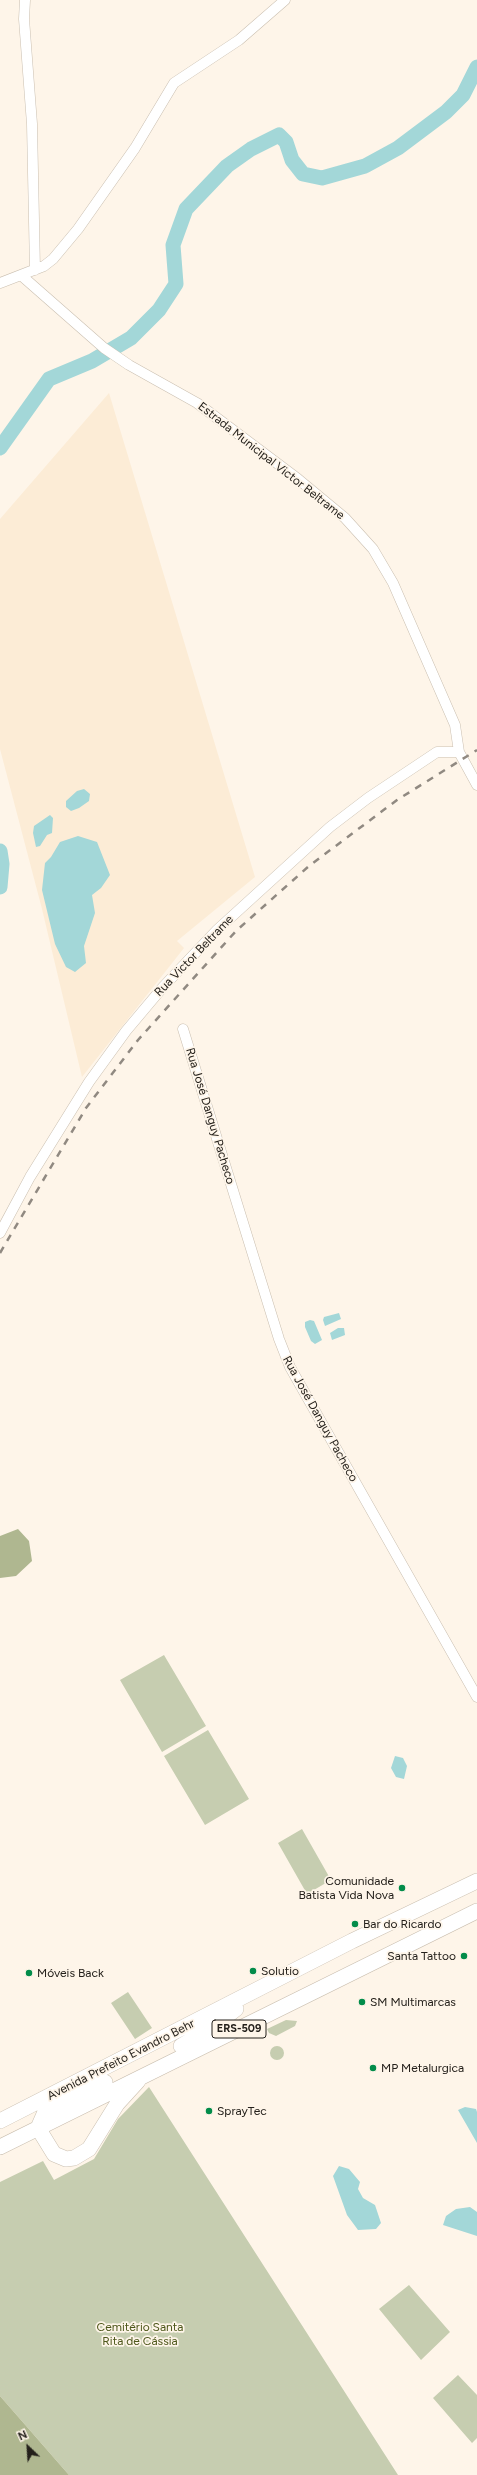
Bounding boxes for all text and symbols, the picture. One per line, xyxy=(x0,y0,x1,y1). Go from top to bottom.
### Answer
street label: Estrada Municipal Victor Beltrame xyxy=(195,399,347,523)
street label: Rua Victor Beltrame xyxy=(152,912,236,1000)
street label: Rua José Danguy Pacheco xyxy=(182,1046,238,1186)
street label: Rua José Danguy Pacheco xyxy=(279,1354,361,1484)
place label: Comunidade Batista Vida Nova xyxy=(299,1874,394,1902)
marker: Comunidade Batista Vida Nova xyxy=(397,1883,407,1893)
place label: Bar do Ricardo xyxy=(363,1917,441,1931)
marker: Bar do Ricardo xyxy=(350,1919,360,1929)
place label: Santa Tattoo xyxy=(387,1949,456,1963)
marker: Santa Tattoo xyxy=(459,1951,469,1961)
place label: Solutio xyxy=(261,1964,299,1978)
place label: Móveis Back xyxy=(37,1966,104,1980)
marker: Solutio xyxy=(248,1966,258,1976)
marker: Móveis Back xyxy=(24,1968,34,1978)
place label: SM Multimarcas xyxy=(370,1995,456,2009)
marker: SM Multimarcas xyxy=(357,1997,367,2007)
street label: Avenida Prefeito Evandro Behr xyxy=(45,2016,197,2104)
road number: ERS-509 xyxy=(212,2020,266,2038)
place label: MP Metalurgica xyxy=(381,2061,464,2075)
marker: MP Metalurgica xyxy=(368,2063,378,2073)
place label: SprayTec xyxy=(217,2104,267,2118)
marker: SprayTec xyxy=(204,2106,214,2116)
park label: Cemitério Santa Rita de Cássia xyxy=(97,2320,183,2348)
north arrow xyxy=(8,2427,48,2467)
text: N xyxy=(16,2428,29,2443)

